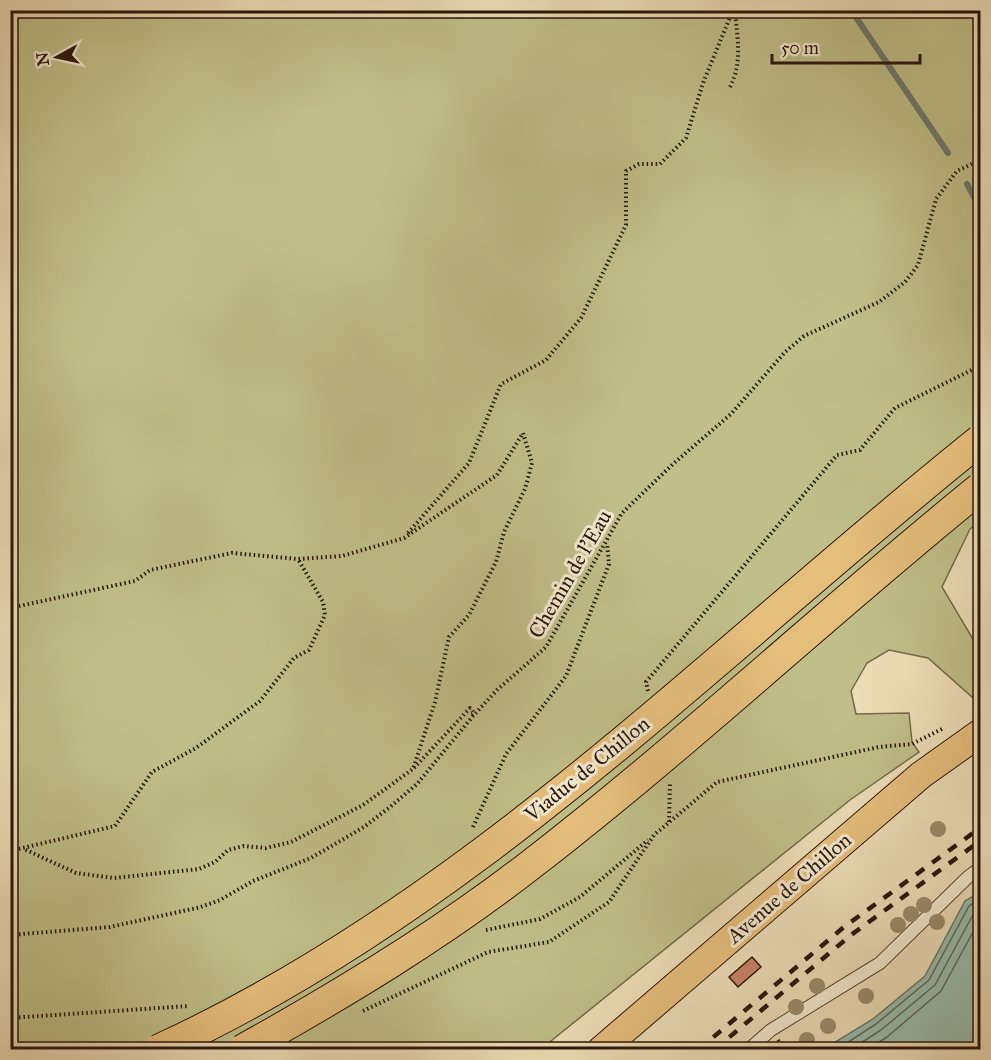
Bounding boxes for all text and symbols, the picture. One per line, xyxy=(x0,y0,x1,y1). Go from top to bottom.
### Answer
north arrow xyxy=(27,27,87,87)
scale bar xyxy=(772,27,920,65)
text: 50 m xyxy=(781,37,819,59)
text: N xyxy=(32,51,53,67)
street label: Chemin de l'Eau xyxy=(523,505,617,643)
street label: Viaduc de Chillon xyxy=(518,711,655,828)
street label: Avenue de Chillon xyxy=(721,827,857,950)

